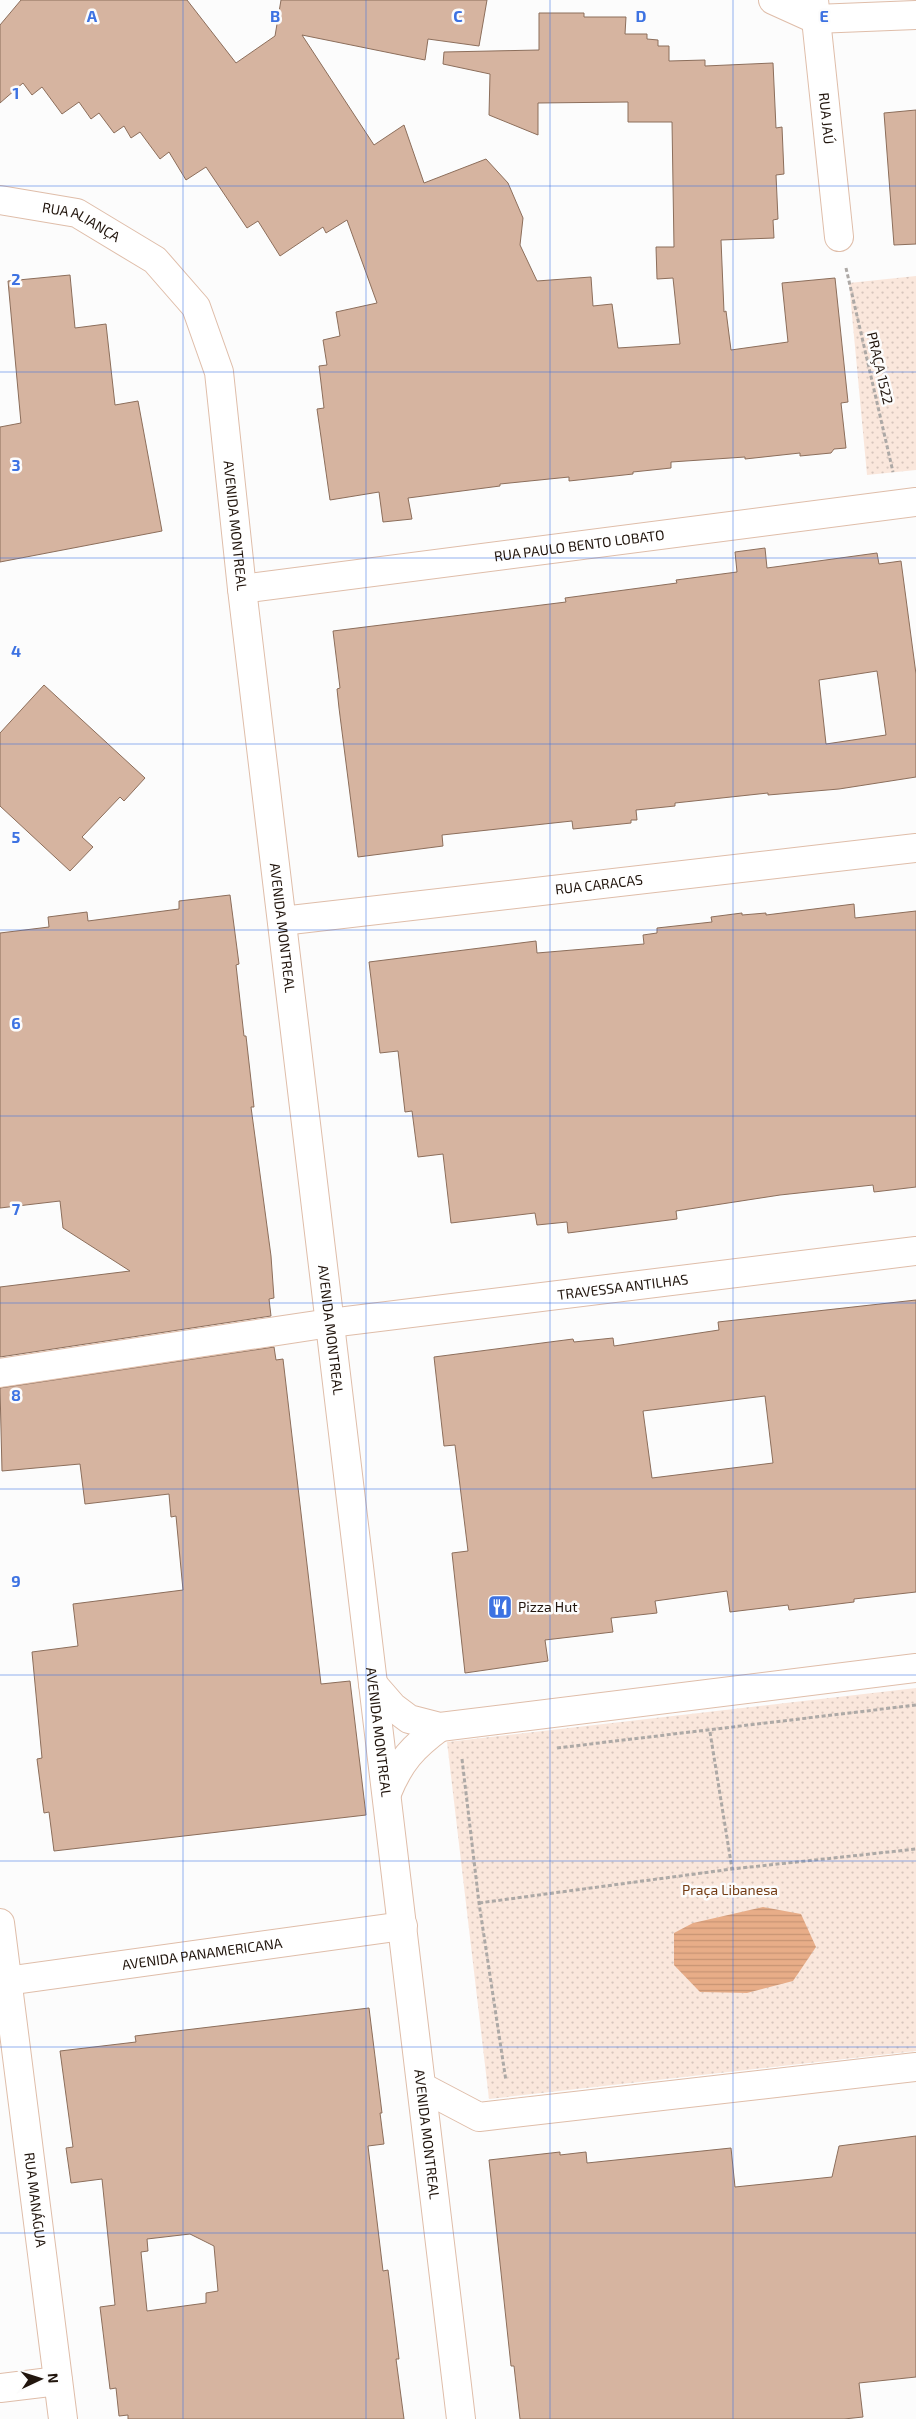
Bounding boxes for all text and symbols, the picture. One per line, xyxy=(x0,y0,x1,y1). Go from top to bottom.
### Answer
text: A xyxy=(87,6,98,25)
text: B xyxy=(270,6,280,25)
text: C xyxy=(453,6,463,25)
text: D xyxy=(636,6,647,25)
text: E xyxy=(819,6,829,25)
text: 1 xyxy=(13,83,19,102)
street label: RUA JAÚ xyxy=(816,92,838,145)
street label: RUA ALIANÇA xyxy=(41,198,124,245)
text: 2 xyxy=(11,269,21,288)
street label: PRAÇA 1522 xyxy=(863,330,897,406)
text: 3 xyxy=(11,455,21,474)
street label: AVENIDA MONTREAL xyxy=(220,460,251,592)
street label: RUA PAULO BENTO LOBATO xyxy=(493,526,665,564)
text: 4 xyxy=(11,641,21,660)
text: 5 xyxy=(12,827,21,846)
street label: AVENIDA MONTREAL xyxy=(267,862,299,994)
street label: RUA CARACAS xyxy=(554,871,644,897)
text: 6 xyxy=(11,1013,21,1032)
text: 7 xyxy=(12,1199,21,1218)
street label: AVENIDA MONTREAL xyxy=(315,1264,347,1396)
street label: TRAVESSA ANTILHAS xyxy=(556,1270,689,1303)
text: 8 xyxy=(11,1385,21,1404)
text: 9 xyxy=(11,1571,21,1590)
restaurant icon: Pizza Hut xyxy=(487,1594,513,1620)
place label: Pizza Hut xyxy=(518,1598,578,1615)
street label: AVENIDA MONTREAL xyxy=(363,1666,396,1798)
park label: Praça Libanesa xyxy=(682,1881,778,1899)
street label: AVENIDA PANAMERICANA xyxy=(121,1934,284,1973)
street label: AVENIDA MONTREAL xyxy=(411,2068,444,2200)
street label: RUA MANÁGUA xyxy=(21,2151,50,2249)
north arrow xyxy=(15,2354,65,2404)
text: N xyxy=(45,2372,62,2384)

